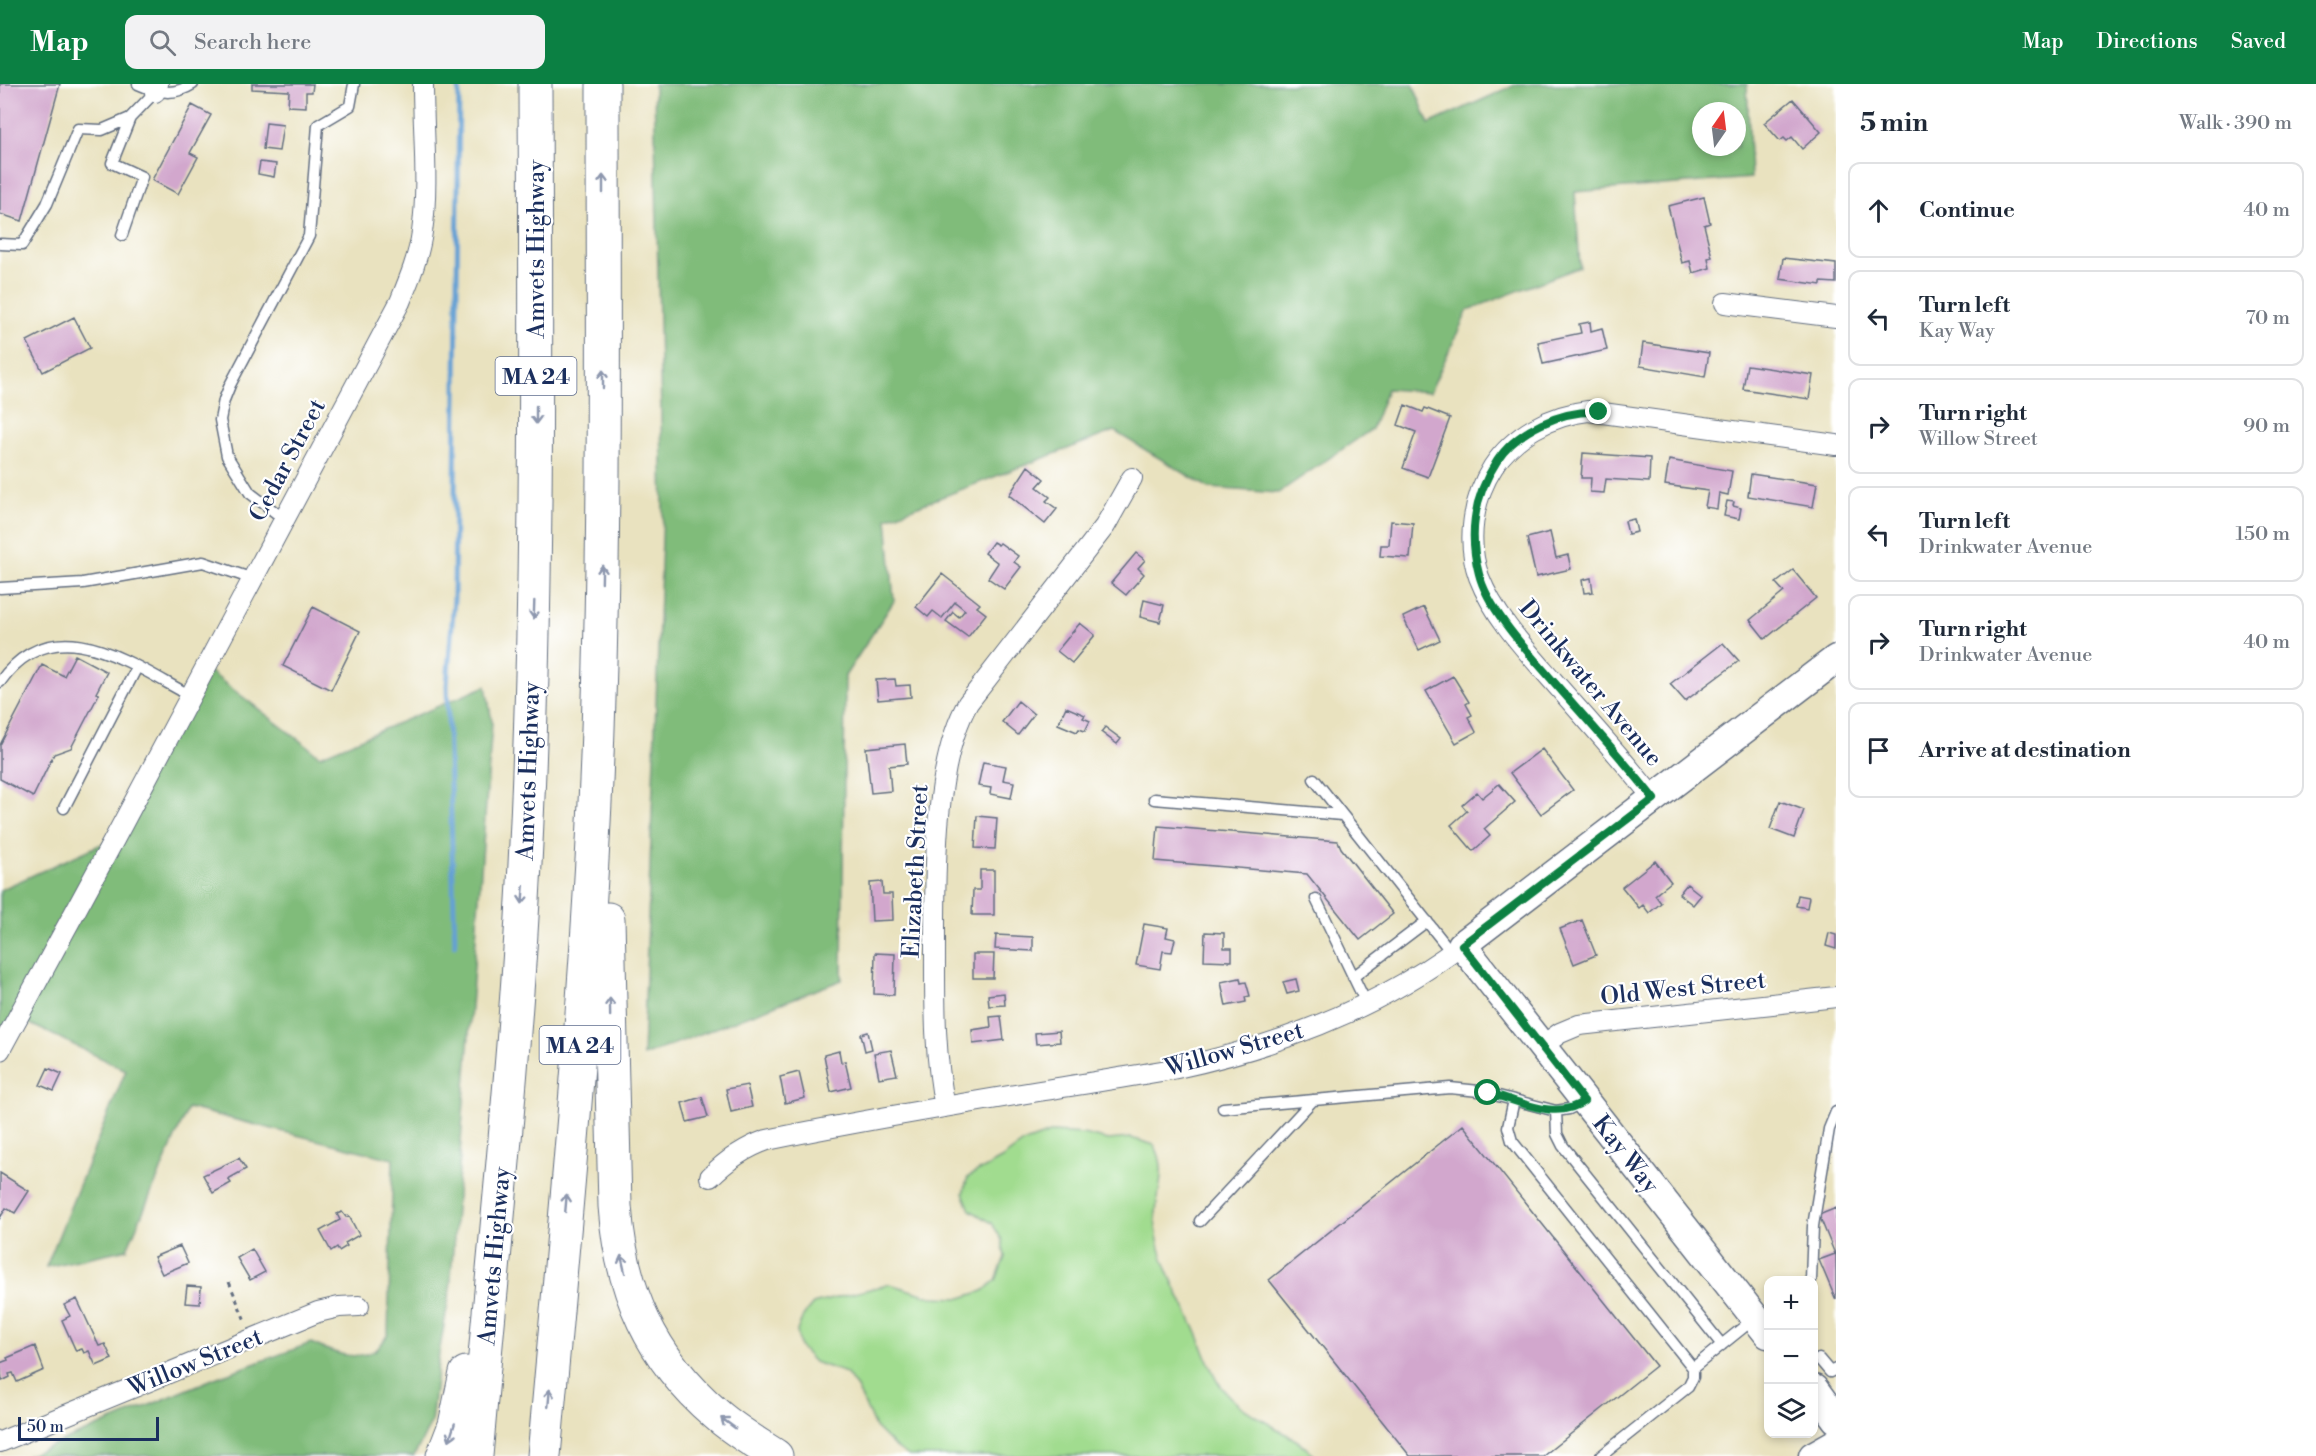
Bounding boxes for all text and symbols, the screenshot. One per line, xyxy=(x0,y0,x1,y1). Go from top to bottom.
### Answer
search box xyxy=(125,15,545,69)
text: Map xyxy=(30,25,89,60)
icon: search xyxy=(146,26,179,59)
text: Search here xyxy=(194,29,311,56)
text: Map xyxy=(2022,29,2064,55)
text: Directions xyxy=(2097,29,2198,55)
text: Saved xyxy=(2231,29,2286,55)
north arrow xyxy=(1692,102,1746,156)
text: 5 min xyxy=(1860,107,1928,139)
text: Walk · 390 m xyxy=(2179,111,2292,136)
street label: Amvets Highway xyxy=(522,159,552,340)
one-way arrow xyxy=(597,174,609,194)
icon: ahead xyxy=(1862,194,1895,227)
text: Continue xyxy=(1919,197,2015,224)
text: 40 m xyxy=(2243,198,2290,223)
text: Turn left xyxy=(1919,292,2010,319)
icon: left xyxy=(1862,302,1895,335)
text: 70 m xyxy=(2246,306,2290,331)
text: Kay Way xyxy=(1919,319,1995,344)
road number: MA 24 xyxy=(496,357,576,395)
one-way arrow xyxy=(597,369,609,389)
street label: Cedar Street xyxy=(243,393,333,527)
route end xyxy=(1585,398,1611,424)
text: Turn right xyxy=(1919,400,2027,427)
one-way arrow xyxy=(530,405,542,425)
icon: right xyxy=(1862,410,1895,443)
text: 90 m xyxy=(2243,414,2290,439)
text: Willow Street xyxy=(1919,427,2038,452)
text: Turn left xyxy=(1919,508,2010,535)
icon: left xyxy=(1862,518,1895,551)
text: 150 m xyxy=(2235,522,2290,547)
text: Drinkwater Avenue xyxy=(1919,535,2092,560)
one-way arrow xyxy=(596,564,608,584)
street label: Drinkwater Avenue xyxy=(1512,594,1669,773)
one-way arrow xyxy=(528,600,540,620)
text: Turn right xyxy=(1919,616,2027,643)
icon: right xyxy=(1862,626,1895,659)
text: 40 m xyxy=(2243,630,2290,655)
text: Drinkwater Avenue xyxy=(1919,643,2092,668)
street label: Amvets Highway xyxy=(511,681,547,862)
icon: arrive xyxy=(1862,734,1895,767)
text: Arrive at destination xyxy=(1919,737,2131,764)
street label: Elizabeth Street xyxy=(896,783,936,959)
one-way arrow xyxy=(517,885,528,905)
street label: Old West Street xyxy=(1599,965,1768,1013)
one-way arrow xyxy=(605,997,616,1017)
street label: Willow Street xyxy=(1161,1016,1307,1084)
road number: MA 24 xyxy=(540,1026,620,1064)
route start xyxy=(1474,1079,1500,1105)
street label: Kay Way xyxy=(1585,1110,1665,1200)
street label: Amvets Highway xyxy=(472,1165,518,1348)
one-way arrow xyxy=(561,1194,572,1214)
one-way arrow xyxy=(616,1255,628,1274)
map controls xyxy=(1764,1276,1818,1438)
button: + xyxy=(1764,1276,1818,1330)
street label: Willow Street xyxy=(123,1322,268,1404)
button: − xyxy=(1764,1330,1818,1384)
button: layers xyxy=(1764,1384,1818,1438)
one-way arrow xyxy=(544,1388,555,1408)
scale bar xyxy=(18,1414,159,1442)
text: 50 m xyxy=(27,1417,64,1437)
one-way arrow xyxy=(720,1417,736,1429)
one-way arrow xyxy=(446,1422,457,1441)

